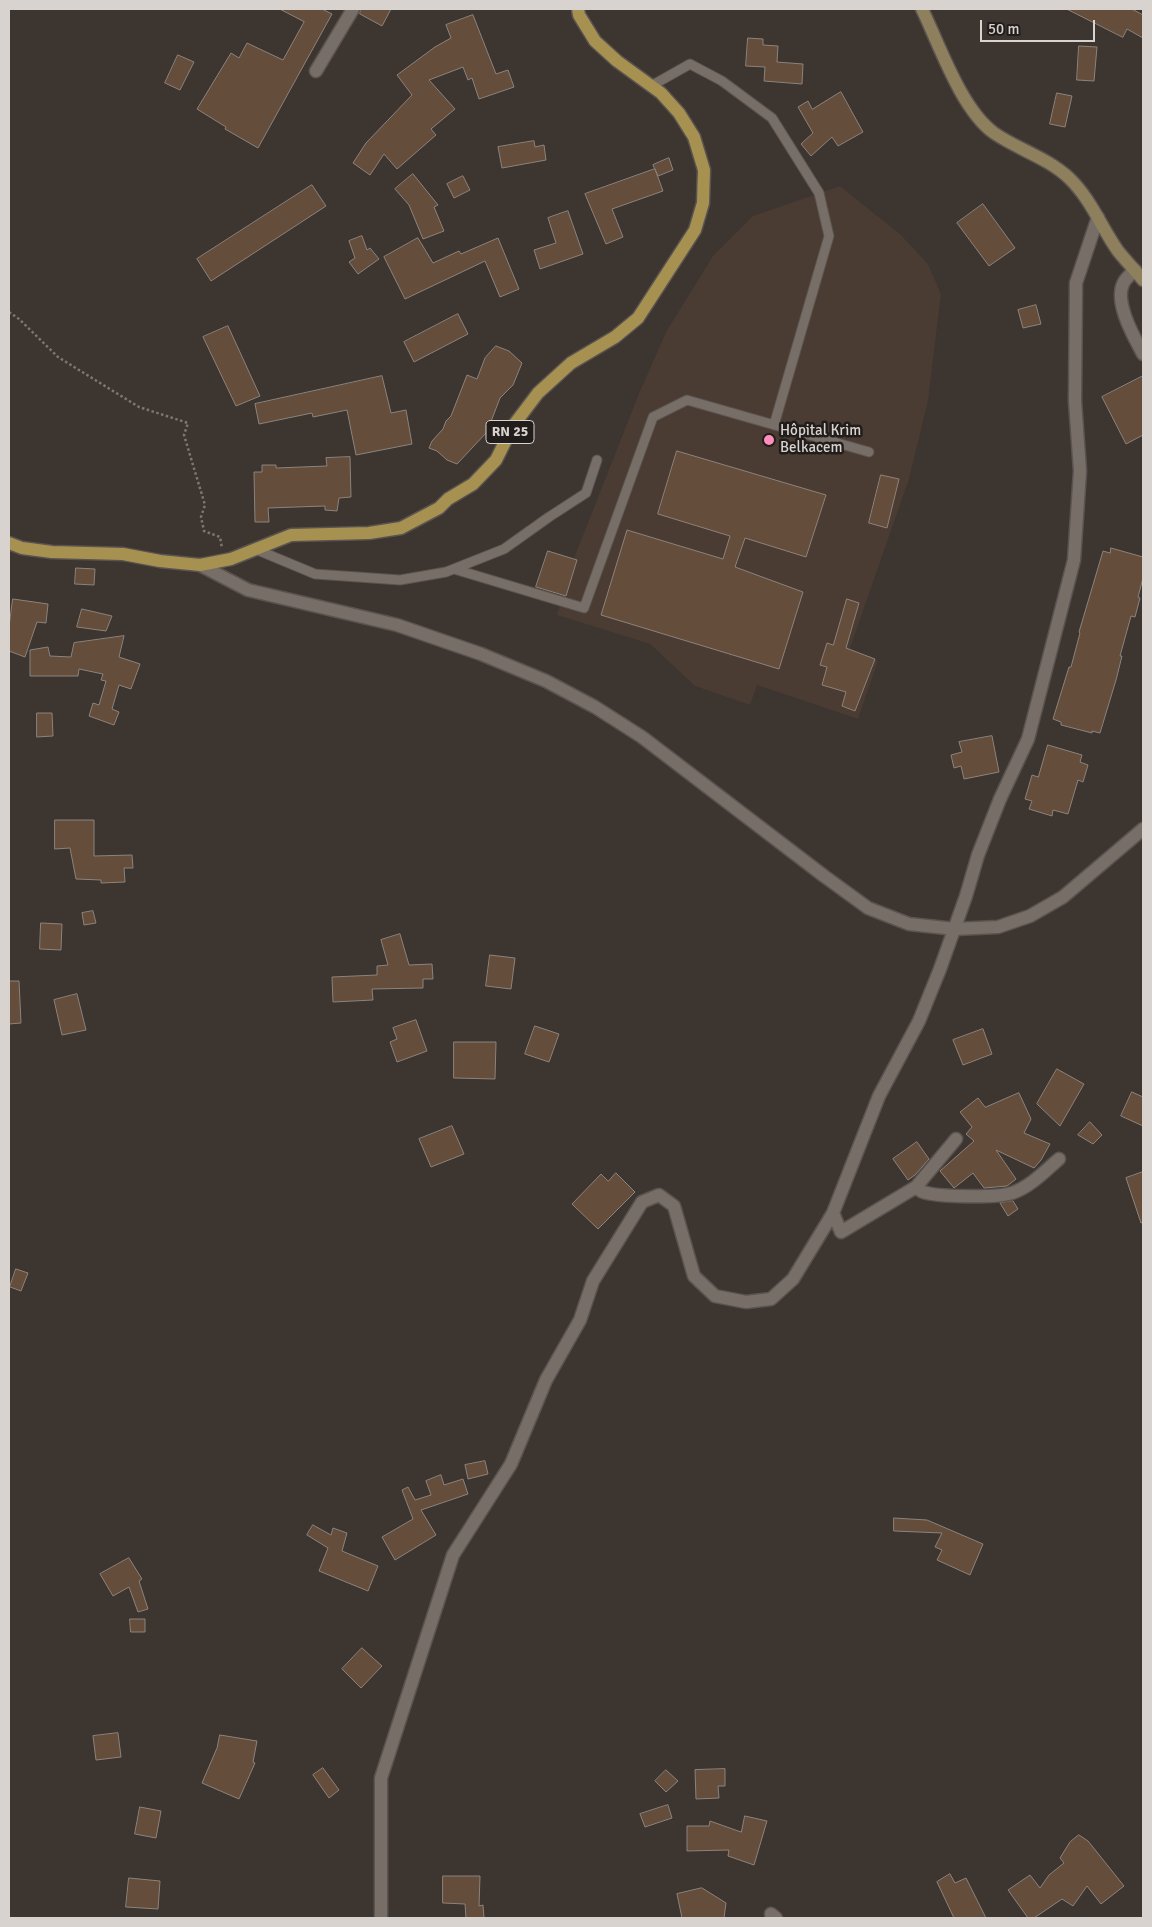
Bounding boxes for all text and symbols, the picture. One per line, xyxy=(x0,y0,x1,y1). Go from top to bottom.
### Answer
scale bar xyxy=(982,10,1097,42)
text: 50 m xyxy=(988,20,1019,38)
road number: RN 25 xyxy=(486,421,534,444)
place label: Hôpital Krim Belkacem xyxy=(780,422,861,457)
marker: Hôpital Krim Belkacem xyxy=(762,433,776,447)

